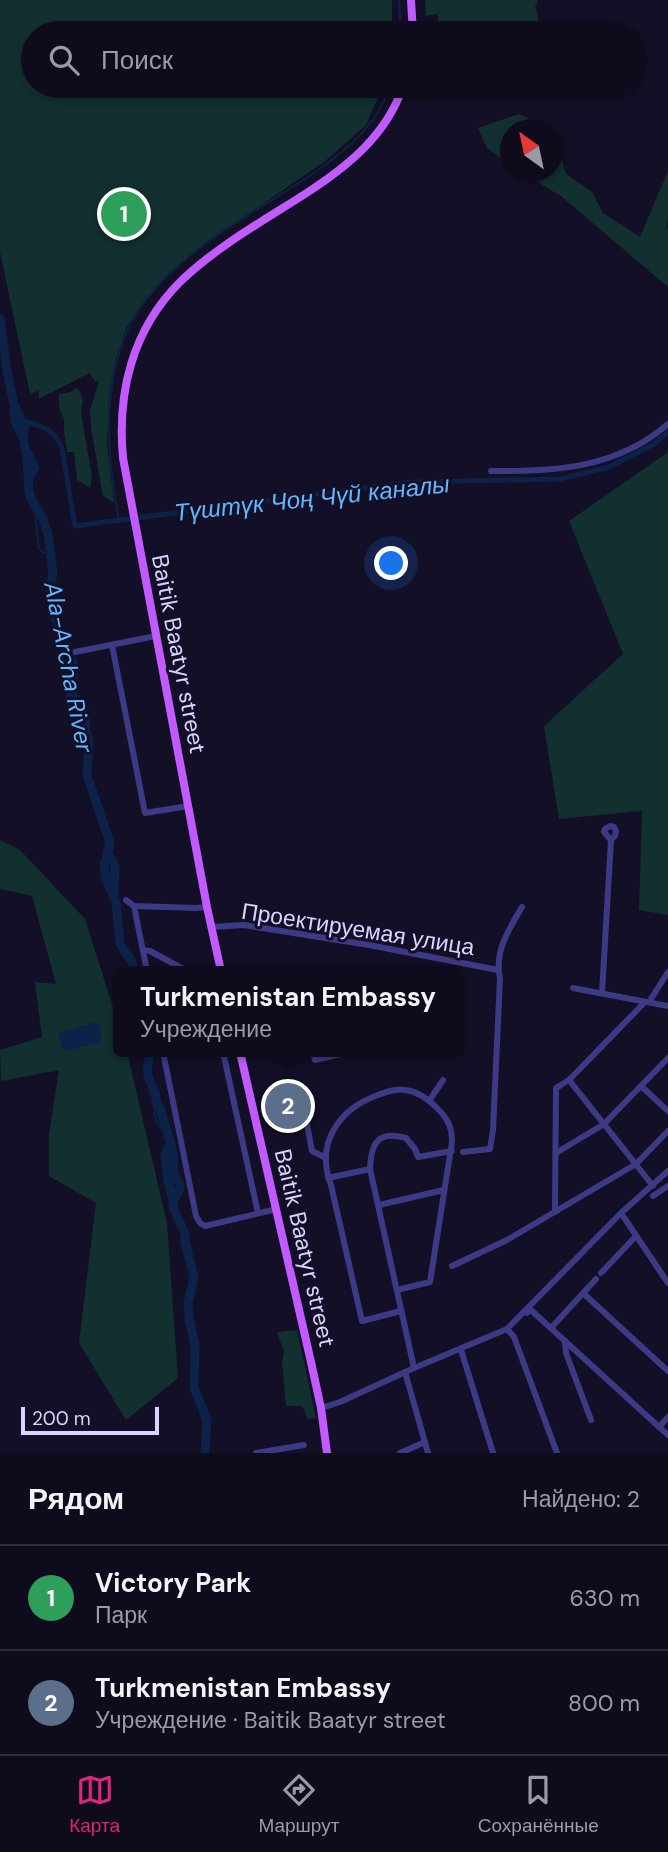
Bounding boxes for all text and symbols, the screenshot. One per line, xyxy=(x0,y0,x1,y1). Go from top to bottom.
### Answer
search box xyxy=(21,21,647,98)
icon: search xyxy=(45,41,83,79)
text: Поиск xyxy=(101,43,173,77)
north arrow xyxy=(500,119,563,182)
pin: 1 xyxy=(101,188,147,240)
water label: Түштүк Чоң Чүй каналы xyxy=(173,468,451,528)
your location xyxy=(374,546,408,580)
street label: Baitik Baatyr street xyxy=(145,552,213,756)
water label: Ala-Archa River xyxy=(37,578,101,756)
street label: Проектируемая улица xyxy=(239,896,477,962)
popup xyxy=(113,966,463,1057)
text: Turkmenistan Embassy xyxy=(140,980,436,1014)
text: Учреждение xyxy=(140,1014,272,1044)
pin: 2 xyxy=(265,1080,311,1132)
street label: Baitik Baatyr street xyxy=(268,1146,342,1350)
scale bar xyxy=(21,1404,159,1436)
text: 200 m xyxy=(32,1406,91,1431)
text: Рядом xyxy=(28,1479,124,1518)
text: Найдено: 2 xyxy=(522,1484,640,1514)
text: Victory Park xyxy=(95,1566,251,1600)
text: 1 xyxy=(47,1583,55,1613)
text: 630 m xyxy=(570,1583,640,1613)
text: Парк xyxy=(95,1600,147,1630)
text: Turkmenistan Embassy xyxy=(95,1671,391,1705)
text: 2 xyxy=(44,1688,58,1718)
text: 800 m xyxy=(568,1688,640,1718)
text: Учреждение · Baitik Baatyr street xyxy=(95,1705,446,1735)
tab: Карта xyxy=(69,1771,120,1838)
tab: Маршрут xyxy=(258,1771,339,1838)
tab: Сохранённые xyxy=(478,1771,599,1838)

